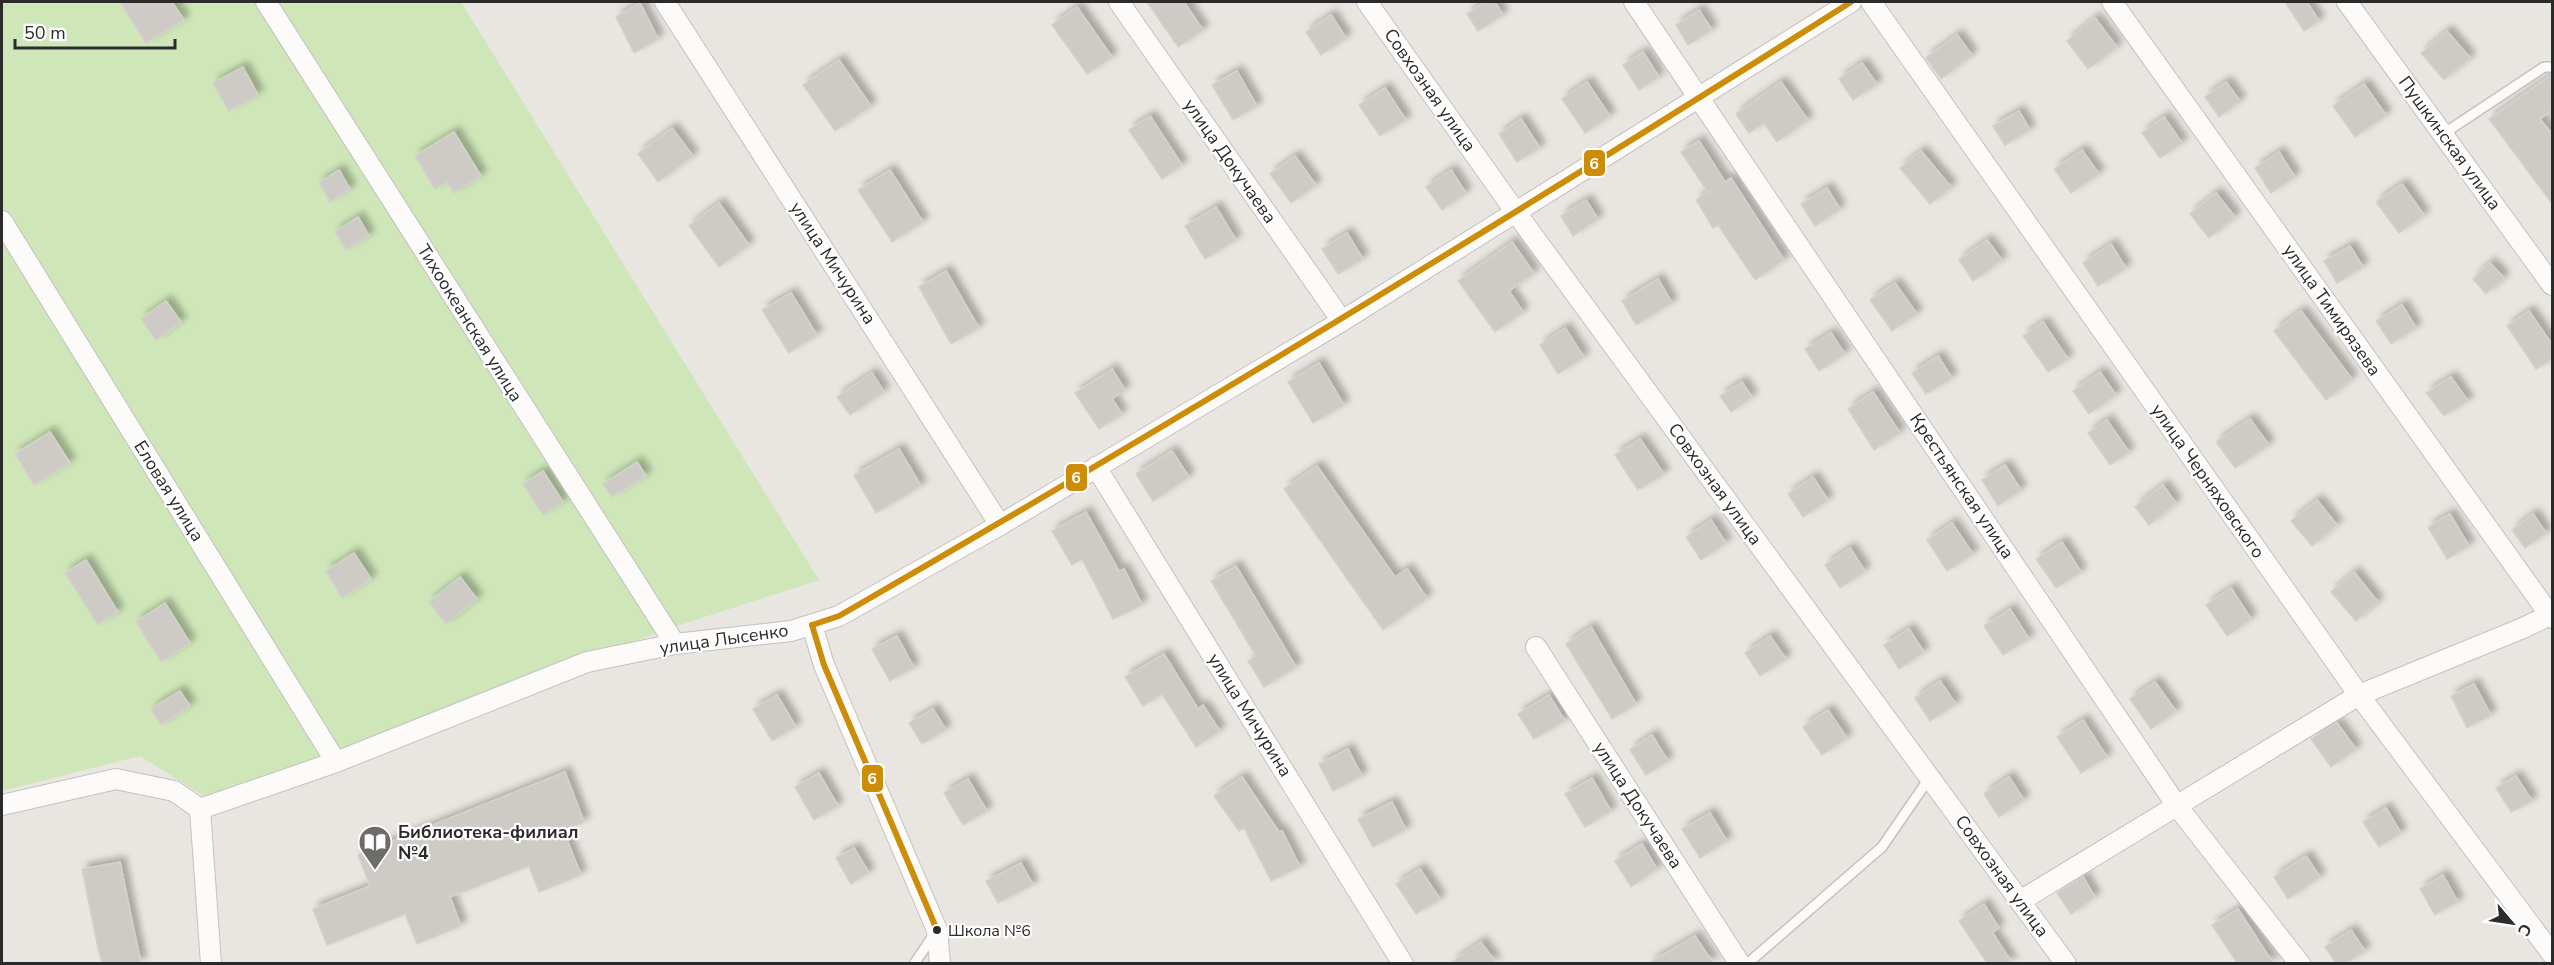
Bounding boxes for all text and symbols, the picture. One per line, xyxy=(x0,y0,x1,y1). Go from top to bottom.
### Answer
scale bar xyxy=(15,12,176,50)
text: 50 m xyxy=(24,21,66,45)
street label: Совхозная улица xyxy=(1378,24,1482,156)
street label: Пушкинская улица xyxy=(2393,71,2507,215)
street label: улица Докучаева xyxy=(1178,94,1282,228)
line badge: 6 xyxy=(1583,149,1606,177)
text: 6 xyxy=(1589,153,1599,175)
street label: улица Мичурина xyxy=(784,197,882,329)
street label: улица Тимирязева xyxy=(2277,239,2387,381)
street label: Тихоокеанская улица xyxy=(412,240,528,406)
street label: улица Черняховского xyxy=(2146,399,2270,563)
street label: Крестьянская улица xyxy=(1904,408,2020,564)
street label: Совхозная улица xyxy=(1663,418,1767,550)
street label: Еловая улица xyxy=(128,436,210,546)
line badge: 6 xyxy=(1065,463,1088,492)
text: 6 xyxy=(1071,467,1081,489)
street label: улица Лысенко xyxy=(658,618,790,660)
street label: улица Мичурина xyxy=(1202,649,1298,781)
street label: улица Докучаева xyxy=(1588,737,1688,873)
line badge: 6 xyxy=(861,764,884,793)
text: 6 xyxy=(867,768,877,790)
street label: Совхозная улица xyxy=(1950,810,2054,942)
place label: Библиотека-филиал №4 xyxy=(398,820,579,865)
library icon: Библиотека-филиал №4 xyxy=(357,824,393,871)
north arrow xyxy=(2482,893,2542,953)
place label: Школа №6 xyxy=(948,920,1031,942)
text: С xyxy=(2512,920,2537,940)
marker: Школа №6 xyxy=(931,924,943,936)

